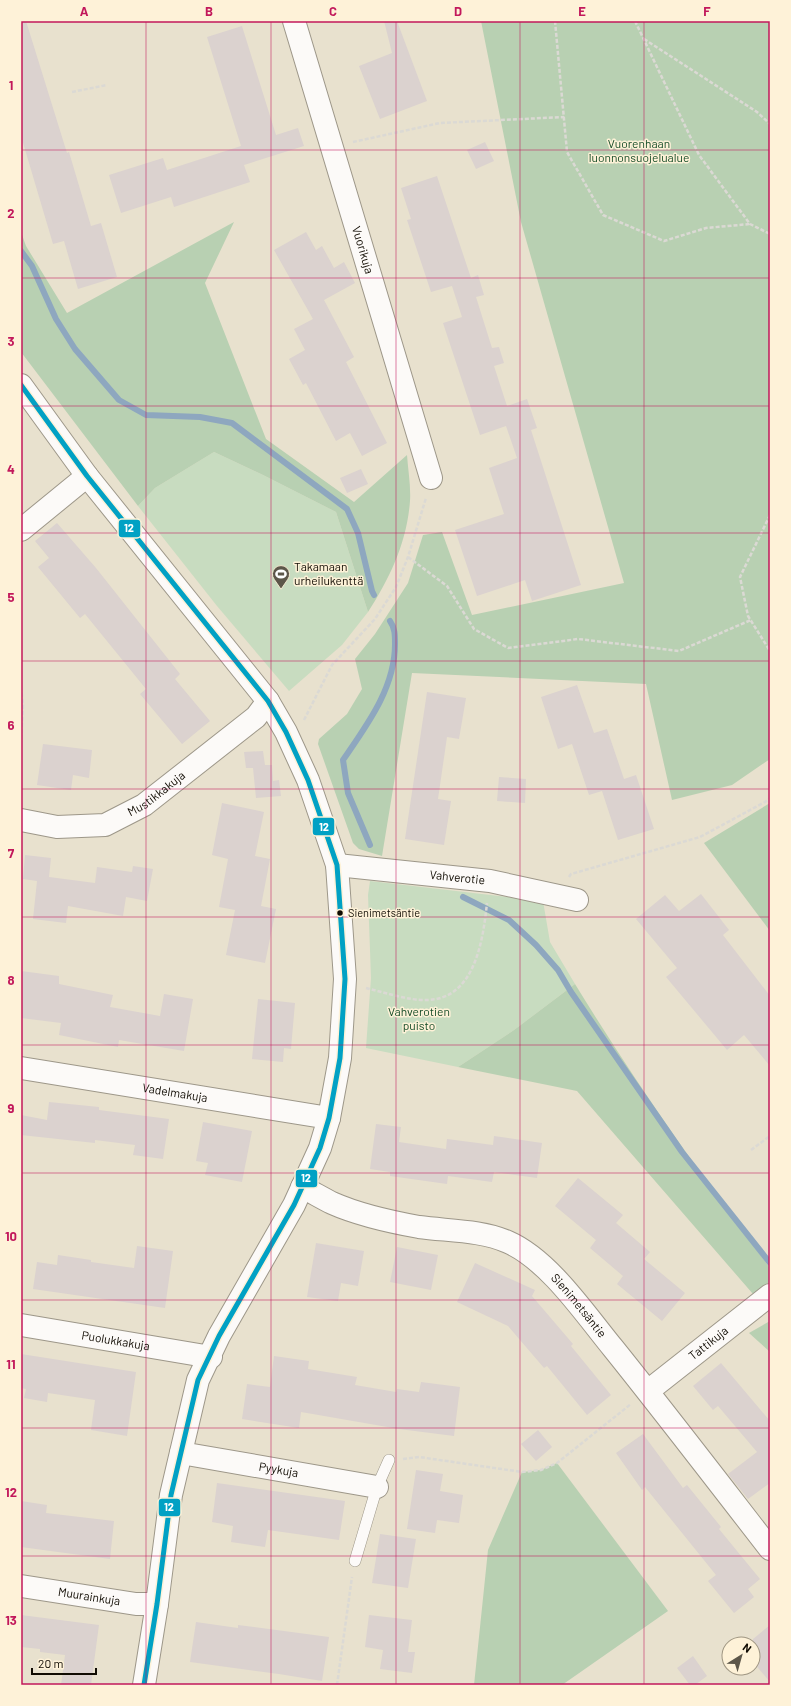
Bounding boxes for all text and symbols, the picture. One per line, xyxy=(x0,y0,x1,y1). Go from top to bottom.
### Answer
text: A xyxy=(80,3,89,19)
text: B xyxy=(205,3,213,19)
text: C xyxy=(329,3,337,19)
text: D xyxy=(454,3,462,19)
text: E xyxy=(578,3,586,19)
text: F xyxy=(703,3,711,19)
text: 1 xyxy=(9,77,13,93)
park label: Vuorenhaan luonnonsuojelualue xyxy=(589,136,689,164)
text: 2 xyxy=(7,205,15,221)
street label: Vuorikuja xyxy=(350,224,377,275)
text: 3 xyxy=(7,333,15,349)
text: 4 xyxy=(7,461,15,477)
line badge: 12 xyxy=(118,519,141,538)
text: 12 xyxy=(124,521,134,534)
place label: Takamaan urheilukenttä xyxy=(294,559,363,587)
sports icon: Takamaan urheilukenttä xyxy=(271,564,291,589)
text: 5 xyxy=(7,589,15,605)
text: 6 xyxy=(8,717,15,733)
street label: Mustikkakuja xyxy=(125,768,187,818)
line badge: 12 xyxy=(312,817,335,836)
text: 12 xyxy=(319,820,329,833)
text: 7 xyxy=(8,845,15,861)
street label: Vahverotie xyxy=(429,867,486,886)
place label: Sienimetsäntie xyxy=(348,906,420,919)
marker: Sienimetsäntie xyxy=(335,908,345,918)
text: 8 xyxy=(7,972,15,988)
park label: Vahverotien puisto xyxy=(388,1004,450,1032)
street label: Vadelmakuja xyxy=(141,1080,209,1104)
text: 9 xyxy=(8,1100,15,1116)
line badge: 12 xyxy=(295,1169,318,1188)
text: 12 xyxy=(301,1171,311,1184)
text: 10 xyxy=(5,1228,17,1244)
street label: Sienimetsäntie xyxy=(549,1270,610,1340)
street label: Tattikuja xyxy=(685,1323,730,1362)
street label: Puolukkakuja xyxy=(81,1327,151,1353)
text: 11 xyxy=(6,1356,16,1372)
street label: Pyykuja xyxy=(258,1459,299,1479)
text: 12 xyxy=(5,1484,17,1500)
line badge: 12 xyxy=(158,1498,181,1517)
text: 12 xyxy=(164,1500,174,1513)
street label: Muurainkuja xyxy=(57,1584,122,1607)
text: 13 xyxy=(5,1612,17,1628)
north arrow xyxy=(721,1636,761,1676)
text: N xyxy=(740,1640,754,1655)
scale bar xyxy=(32,1650,96,1676)
text: 20 m xyxy=(38,1656,64,1670)

